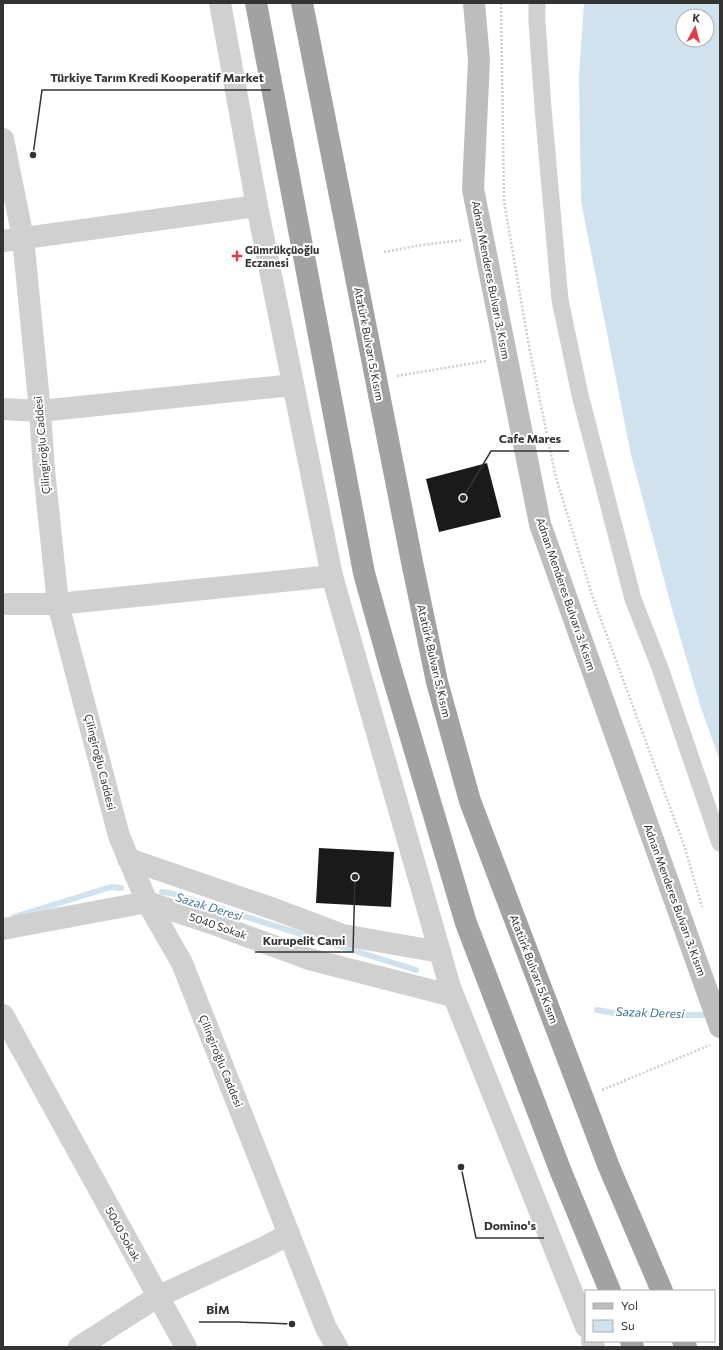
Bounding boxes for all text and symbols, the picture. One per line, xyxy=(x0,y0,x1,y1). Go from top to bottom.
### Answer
north arrow xyxy=(675,8,715,48)
text: K xyxy=(692,11,701,25)
callout: Türkiye Tarım Kredi Kooperatif Market xyxy=(42,66,271,90)
text: Türkiye Tarım Kredi Kooperatif Market xyxy=(50,70,264,84)
street label: Adnan Menderes Bulvarı 3. Kısım xyxy=(470,200,513,360)
place label: Gümrükçüoğlu Eczanesi xyxy=(245,243,319,269)
marker: Gümrükçüoğlu Eczanesi xyxy=(232,251,242,261)
street label: Atatürk Bulvarı 5. Kısım xyxy=(352,286,387,402)
street label: Çilingiroğlu Caddesi xyxy=(31,395,52,495)
callout: Cafe Mares xyxy=(491,427,569,451)
text: Cafe Mares xyxy=(499,431,562,445)
street label: Adnan Menderes Bulvarı 3. Kısım xyxy=(534,516,599,672)
street label: Atatürk Bulvarı 5. Kısım xyxy=(415,603,454,719)
street label: Çilingiroğlu Caddesi xyxy=(82,713,119,811)
street label: Adnan Menderes Bulvarı 3. Kısım xyxy=(642,822,709,978)
water label: Sazak Deresi xyxy=(174,889,245,923)
street label: 5040 Sokak xyxy=(188,910,249,941)
street label: Atatürk Bulvarı 5. Kısım xyxy=(508,913,561,1025)
callout: Kurupelit Cami xyxy=(255,928,353,952)
text: Kurupelit Cami xyxy=(263,933,345,947)
water label: Sazak Deresi xyxy=(615,1004,686,1020)
street label: Çilingiroğlu Caddesi xyxy=(197,1013,246,1109)
street label: 5040 Sokak xyxy=(103,1204,144,1263)
callout: Domino's xyxy=(476,1214,544,1238)
text: Domino's xyxy=(484,1218,537,1232)
legend xyxy=(585,1290,715,1342)
callout: BİM xyxy=(199,1298,238,1322)
text: Yol xyxy=(621,1298,638,1312)
text: BİM xyxy=(206,1302,230,1316)
text: Su xyxy=(621,1318,635,1332)

